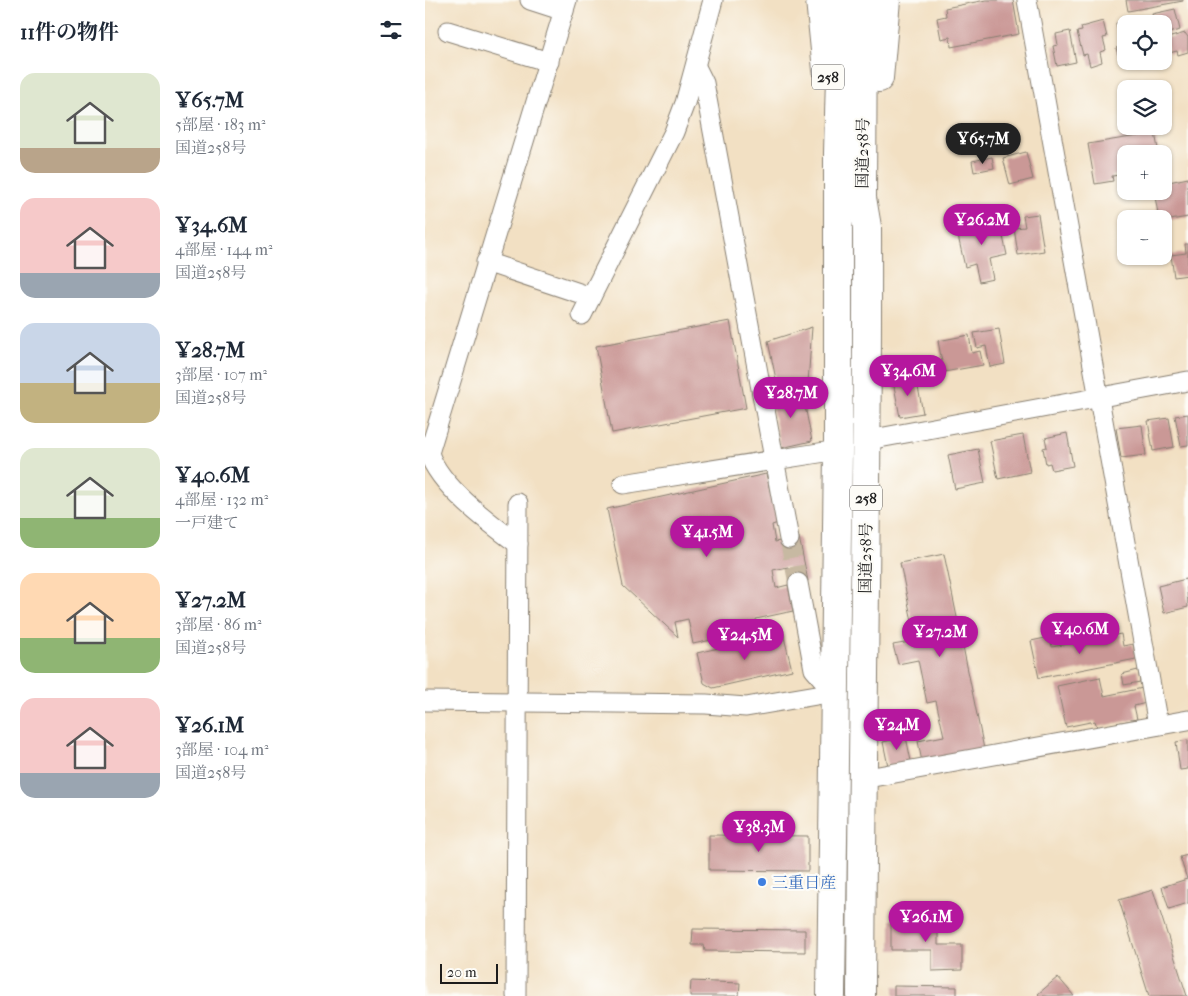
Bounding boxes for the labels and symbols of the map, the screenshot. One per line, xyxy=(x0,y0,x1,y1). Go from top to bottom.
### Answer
road number: 258 xyxy=(812,64,844,90)
street label: 国道258号 xyxy=(852,117,873,189)
pin: ¥65.7M xyxy=(942,122,1024,165)
pin: ¥26.2M xyxy=(941,204,1023,246)
pin: ¥34.6M xyxy=(867,354,949,397)
pin: ¥28.7M xyxy=(750,376,832,419)
road number: 258 xyxy=(850,486,882,510)
pin: ¥41.5M xyxy=(666,516,748,558)
street label: 国道258号 xyxy=(855,522,876,594)
pin: ¥40.6M xyxy=(1039,612,1121,655)
pin: ¥27.2M xyxy=(899,616,981,658)
pin: ¥24.5M xyxy=(704,618,786,661)
pin: ¥24M xyxy=(867,708,927,751)
pin: ¥38.3M xyxy=(718,810,800,853)
place label: 三重日産 xyxy=(772,873,836,892)
marker: 三重日産 xyxy=(756,876,768,888)
pin: ¥26.1M xyxy=(885,900,967,943)
scale bar xyxy=(440,961,497,984)

